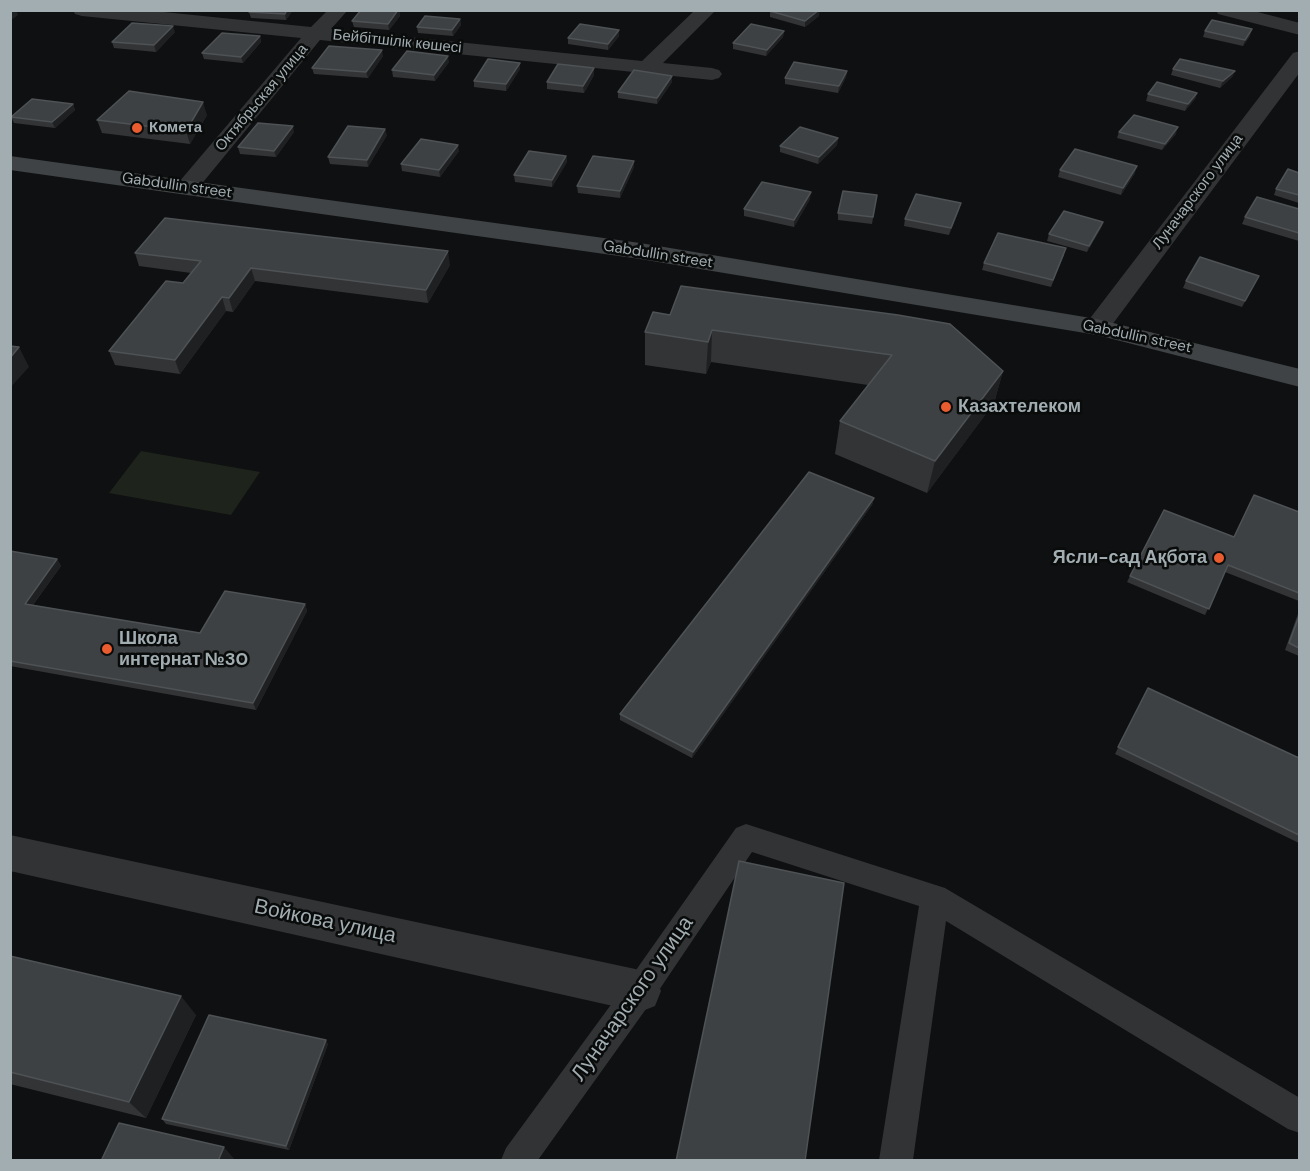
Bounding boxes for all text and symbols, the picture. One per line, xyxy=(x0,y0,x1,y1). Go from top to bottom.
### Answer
street label: Бейбітшілік көшесі xyxy=(332,26,462,58)
street label: Октябрьская улица xyxy=(212,41,312,155)
place label: Комета xyxy=(149,119,202,137)
marker: Комета xyxy=(130,121,144,135)
street label: Луначарского улица xyxy=(1149,131,1247,253)
street label: Gabdullin street xyxy=(121,169,233,203)
street label: Gabdullin street xyxy=(602,237,714,273)
street label: Gabdullin street xyxy=(1081,317,1193,357)
place label: Казахтелеком xyxy=(958,396,1081,418)
marker: Казахтелеком xyxy=(939,400,953,414)
place label: Ясли-сад Ақбота xyxy=(1053,547,1207,569)
marker: Ясли-сад Ақбота xyxy=(1212,551,1226,565)
place label: Школа интернат №30 xyxy=(119,628,248,670)
marker: Школа интернат №30 xyxy=(100,642,114,656)
street label: Войкова улица xyxy=(252,895,398,949)
street label: Луначарского улица xyxy=(567,912,699,1086)

